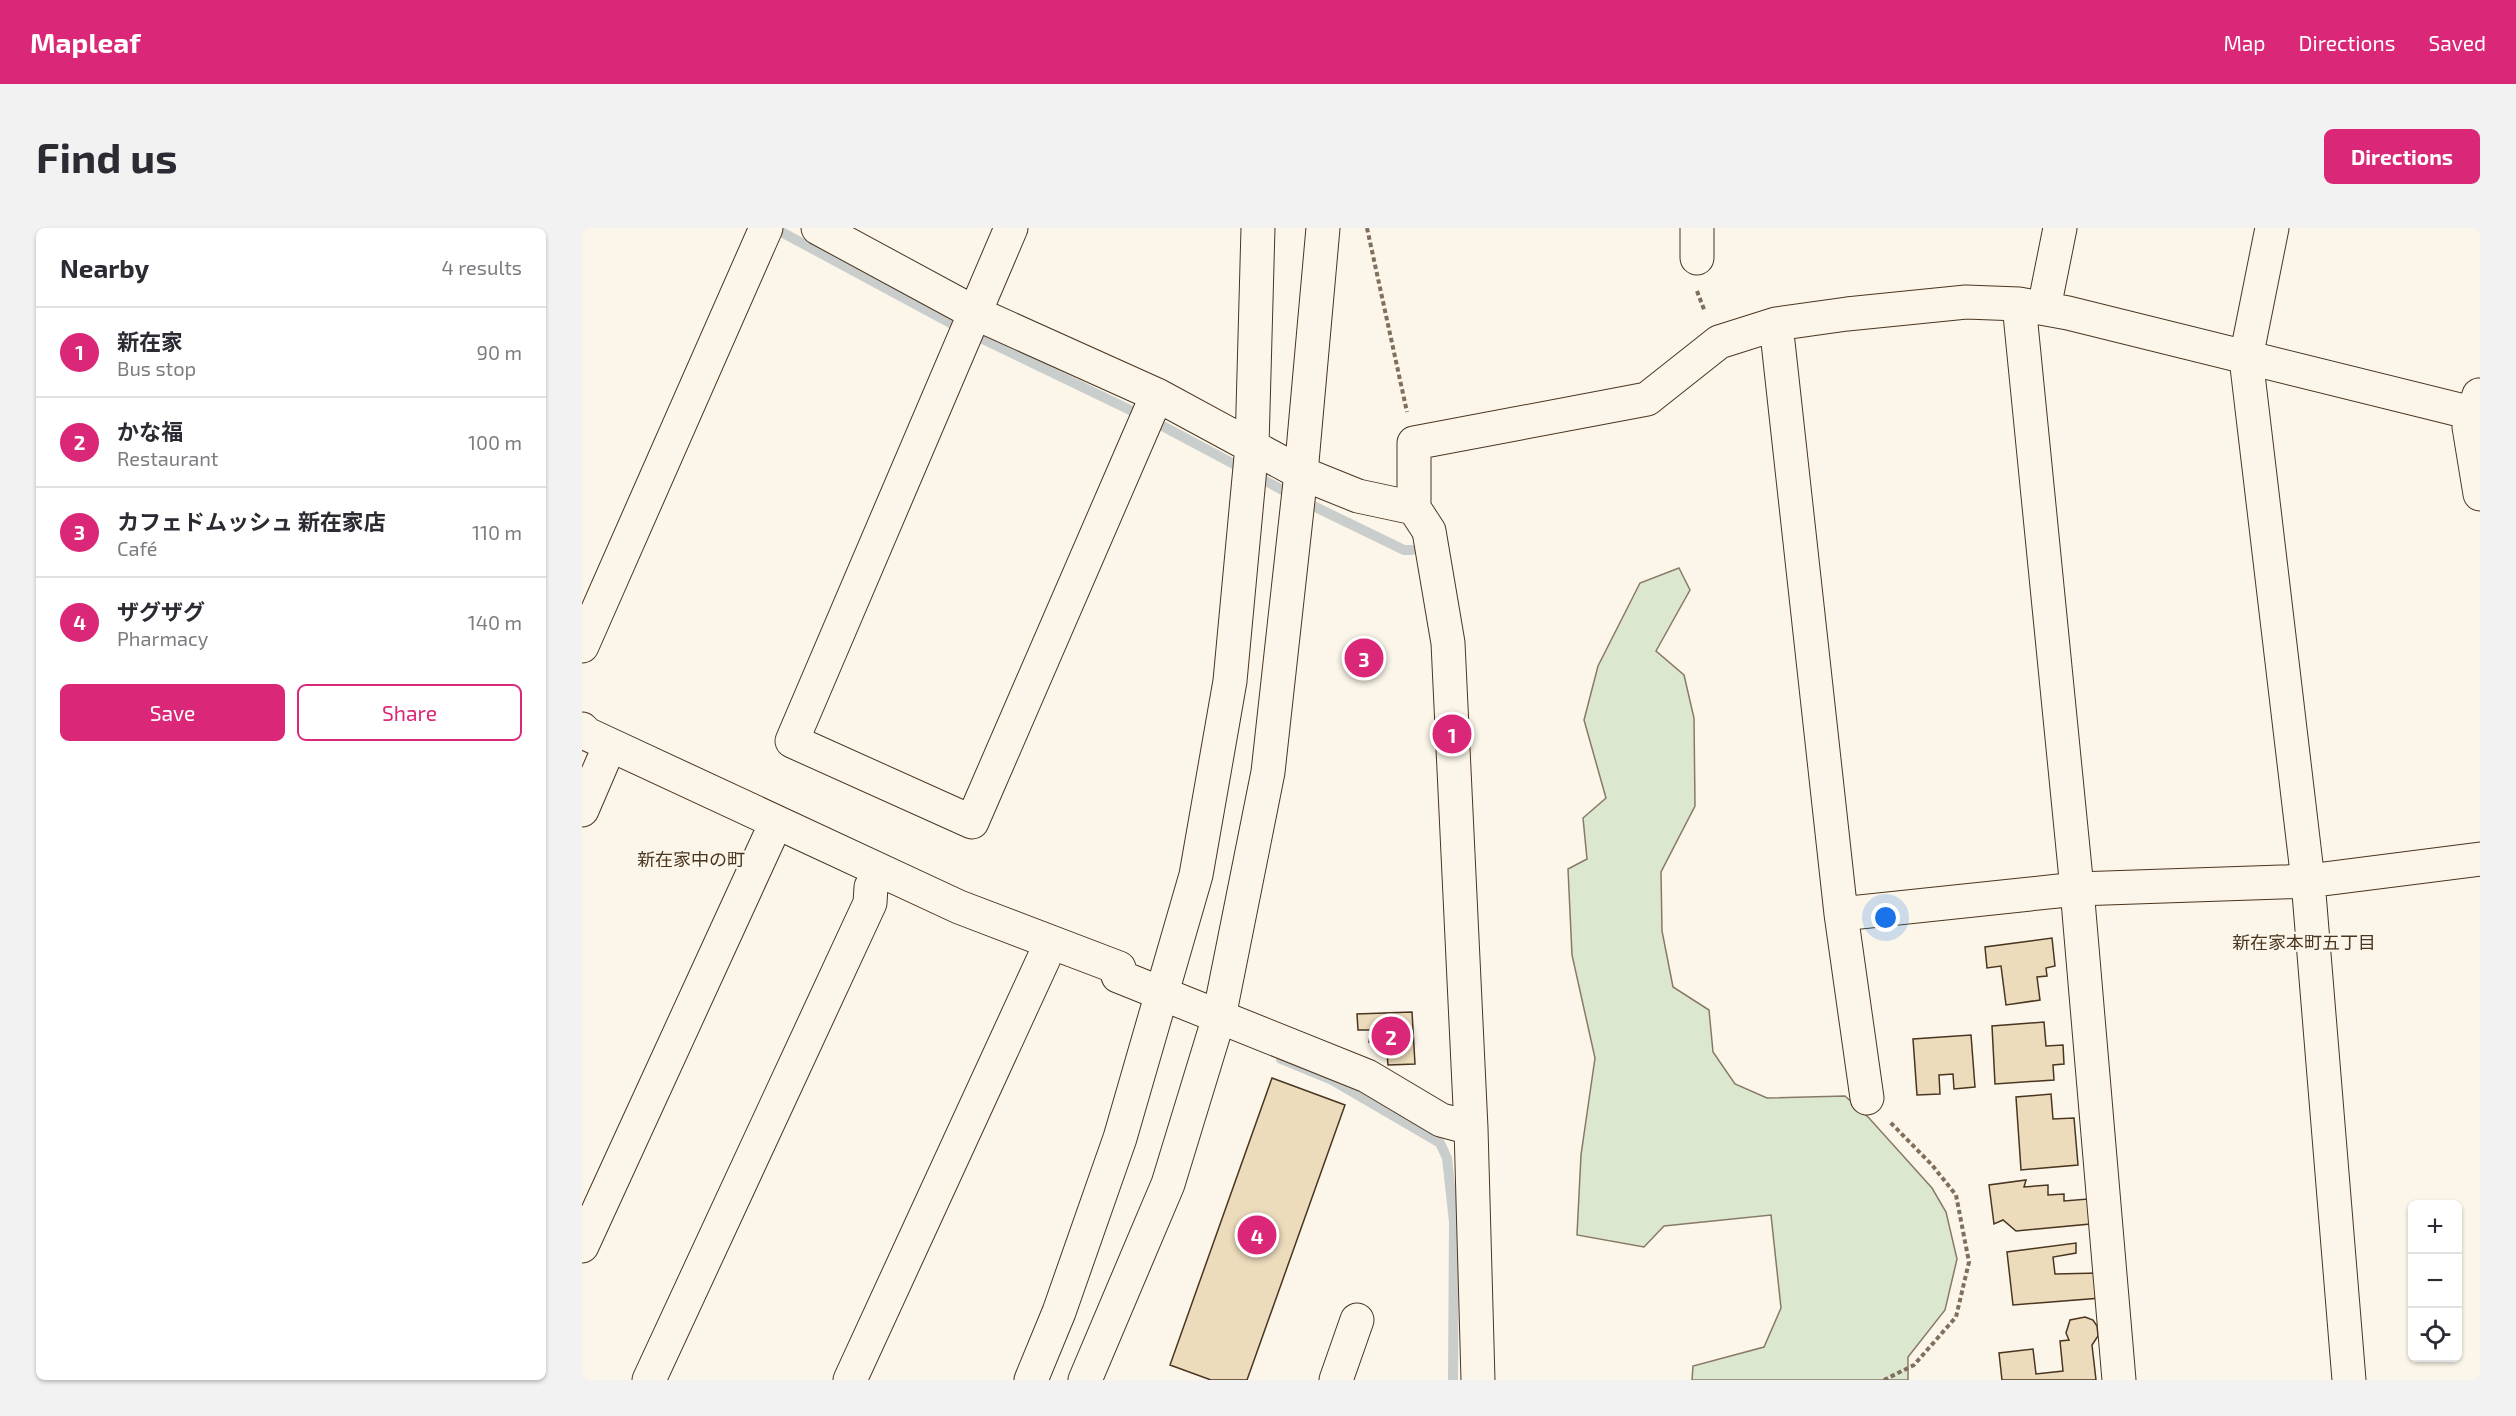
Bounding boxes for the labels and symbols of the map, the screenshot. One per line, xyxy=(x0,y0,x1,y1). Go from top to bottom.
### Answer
pin: 3 xyxy=(1344,636,1384,680)
pin: 1 xyxy=(1432,712,1472,756)
district label: 新在家中の町 xyxy=(637,848,745,870)
your location xyxy=(1871,903,1900,932)
district label: 新在家本町五丁目 xyxy=(2232,931,2376,953)
pin: 2 xyxy=(1372,1014,1410,1058)
pin: 4 xyxy=(1238,1212,1276,1258)

